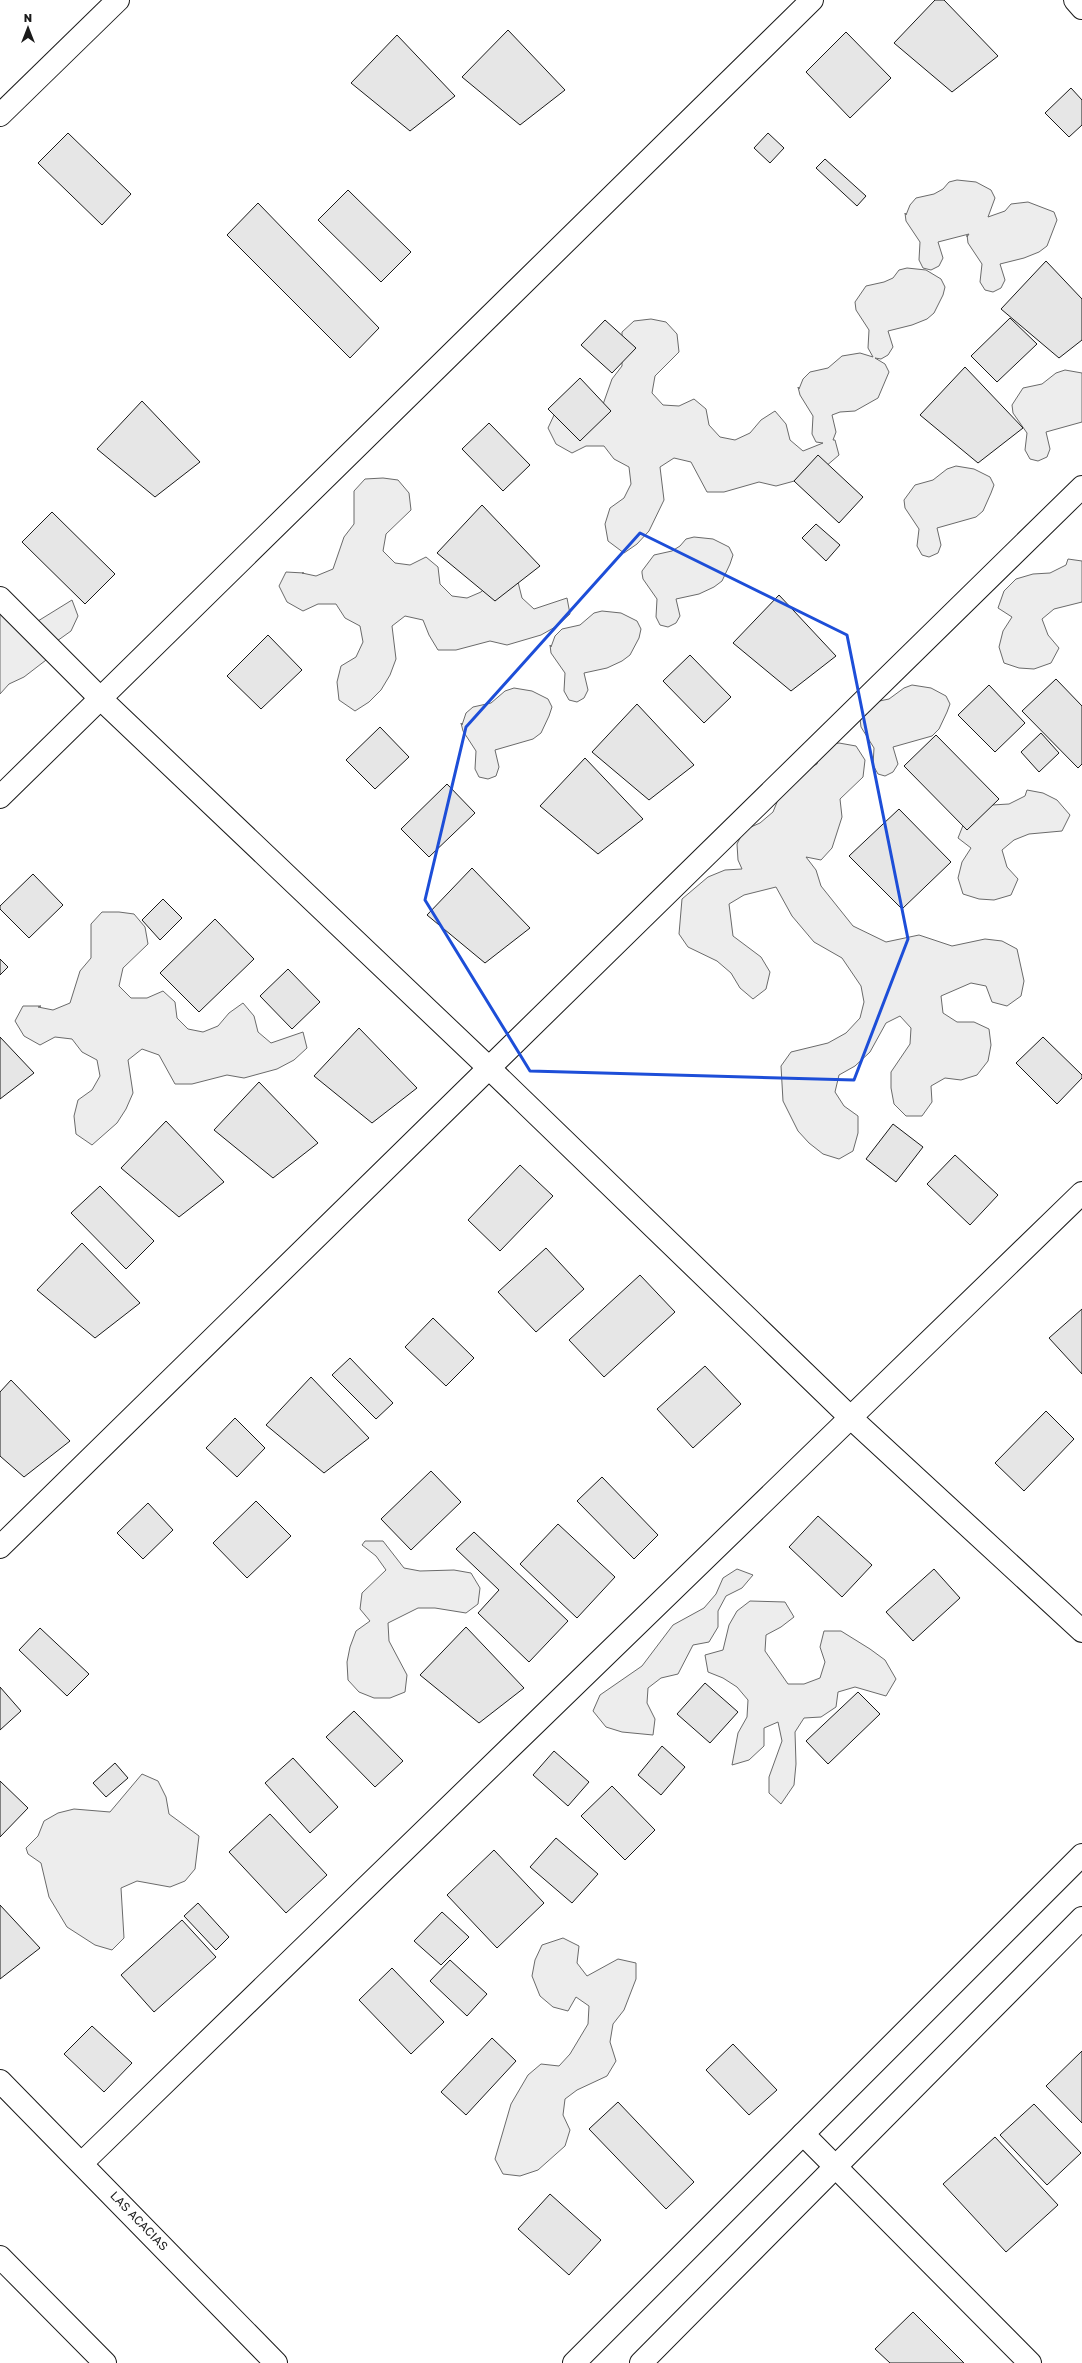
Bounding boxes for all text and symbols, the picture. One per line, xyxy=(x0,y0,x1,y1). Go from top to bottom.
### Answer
north arrow xyxy=(8,8,48,48)
text: N xyxy=(24,11,32,24)
street label: LAS ACACIAS xyxy=(107,2188,172,2254)

